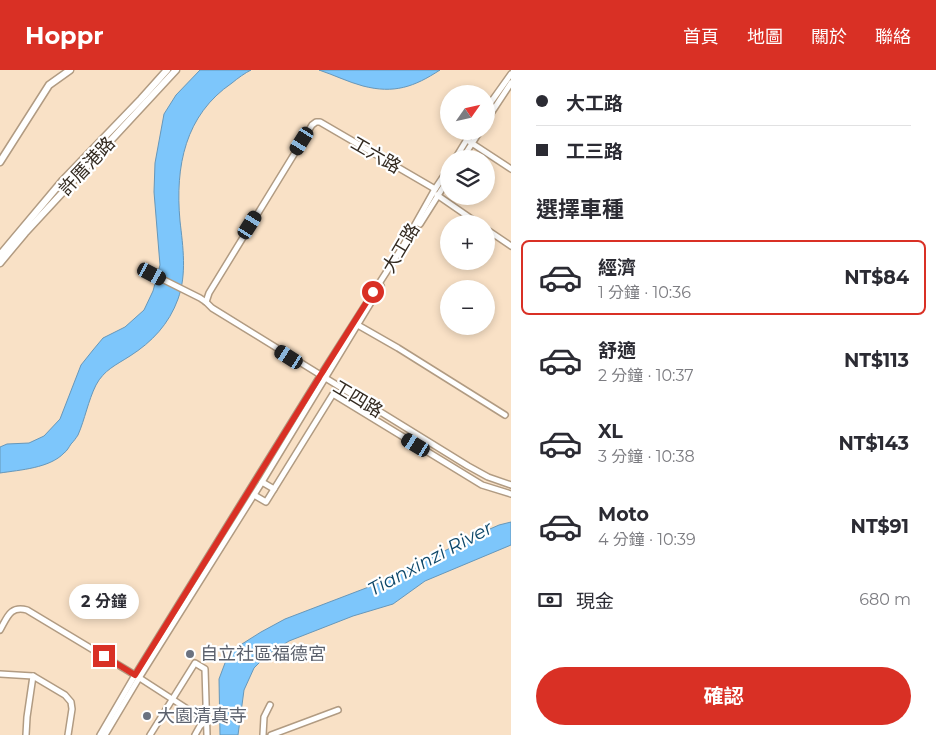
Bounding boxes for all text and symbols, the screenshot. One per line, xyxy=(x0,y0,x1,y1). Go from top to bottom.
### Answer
text: Hoppr xyxy=(25,21,104,50)
text: 首頁 xyxy=(683,26,719,48)
text: 地圖 xyxy=(747,26,783,48)
text: 關於 xyxy=(811,26,847,48)
text: 聯絡 xyxy=(875,26,911,48)
north arrow xyxy=(440,85,495,140)
map controls xyxy=(440,85,495,335)
text: 大工路 xyxy=(566,92,623,115)
car xyxy=(287,124,316,158)
street label: 許厝港路 xyxy=(54,132,120,200)
street label: 工六路 xyxy=(347,132,405,178)
text: 工三路 xyxy=(566,140,623,163)
button: layers xyxy=(440,150,495,205)
text: 選擇車種 xyxy=(536,196,624,223)
car xyxy=(235,208,264,242)
button: + xyxy=(440,215,495,270)
street label: 大工路 xyxy=(378,219,424,277)
icon: car xyxy=(538,255,583,300)
text: 經濟 xyxy=(598,256,636,279)
car xyxy=(135,260,168,288)
text: NT$84 xyxy=(844,266,909,289)
button: − xyxy=(440,280,495,335)
route start xyxy=(362,281,384,303)
text: 1 分鐘 · 10:36 xyxy=(598,283,691,302)
icon: car xyxy=(538,338,583,383)
text: 舒適 xyxy=(598,339,636,362)
car xyxy=(272,343,305,371)
text: NT$113 xyxy=(844,349,909,372)
text: 2 分鐘 · 10:37 xyxy=(598,366,694,385)
street label: 工四路 xyxy=(329,376,387,422)
text: XL xyxy=(598,420,623,443)
icon: car xyxy=(538,421,583,466)
car xyxy=(399,431,432,459)
text: NT$143 xyxy=(838,432,909,455)
text: 3 分鐘 · 10:38 xyxy=(598,447,695,466)
text: Moto xyxy=(598,503,649,526)
icon: car xyxy=(538,504,583,549)
text: NT$91 xyxy=(851,515,909,538)
water label: Tianxinzi River xyxy=(364,516,497,601)
text: 4 分鐘 · 10:39 xyxy=(598,530,696,549)
callout: 2 分鐘 xyxy=(69,584,139,618)
icon: cash xyxy=(536,586,564,614)
text: 現金 xyxy=(576,590,614,613)
text: 680 m xyxy=(859,590,911,609)
text: 2 分鐘 xyxy=(81,592,127,611)
place label: 自立社區福德宮 xyxy=(200,643,326,665)
route end xyxy=(93,645,115,667)
marker: 自立社區福德宮 xyxy=(184,648,196,660)
button: 確認 xyxy=(536,667,911,725)
place label: 大園清真寺 xyxy=(157,705,247,727)
marker: 大園清真寺 xyxy=(141,710,153,722)

